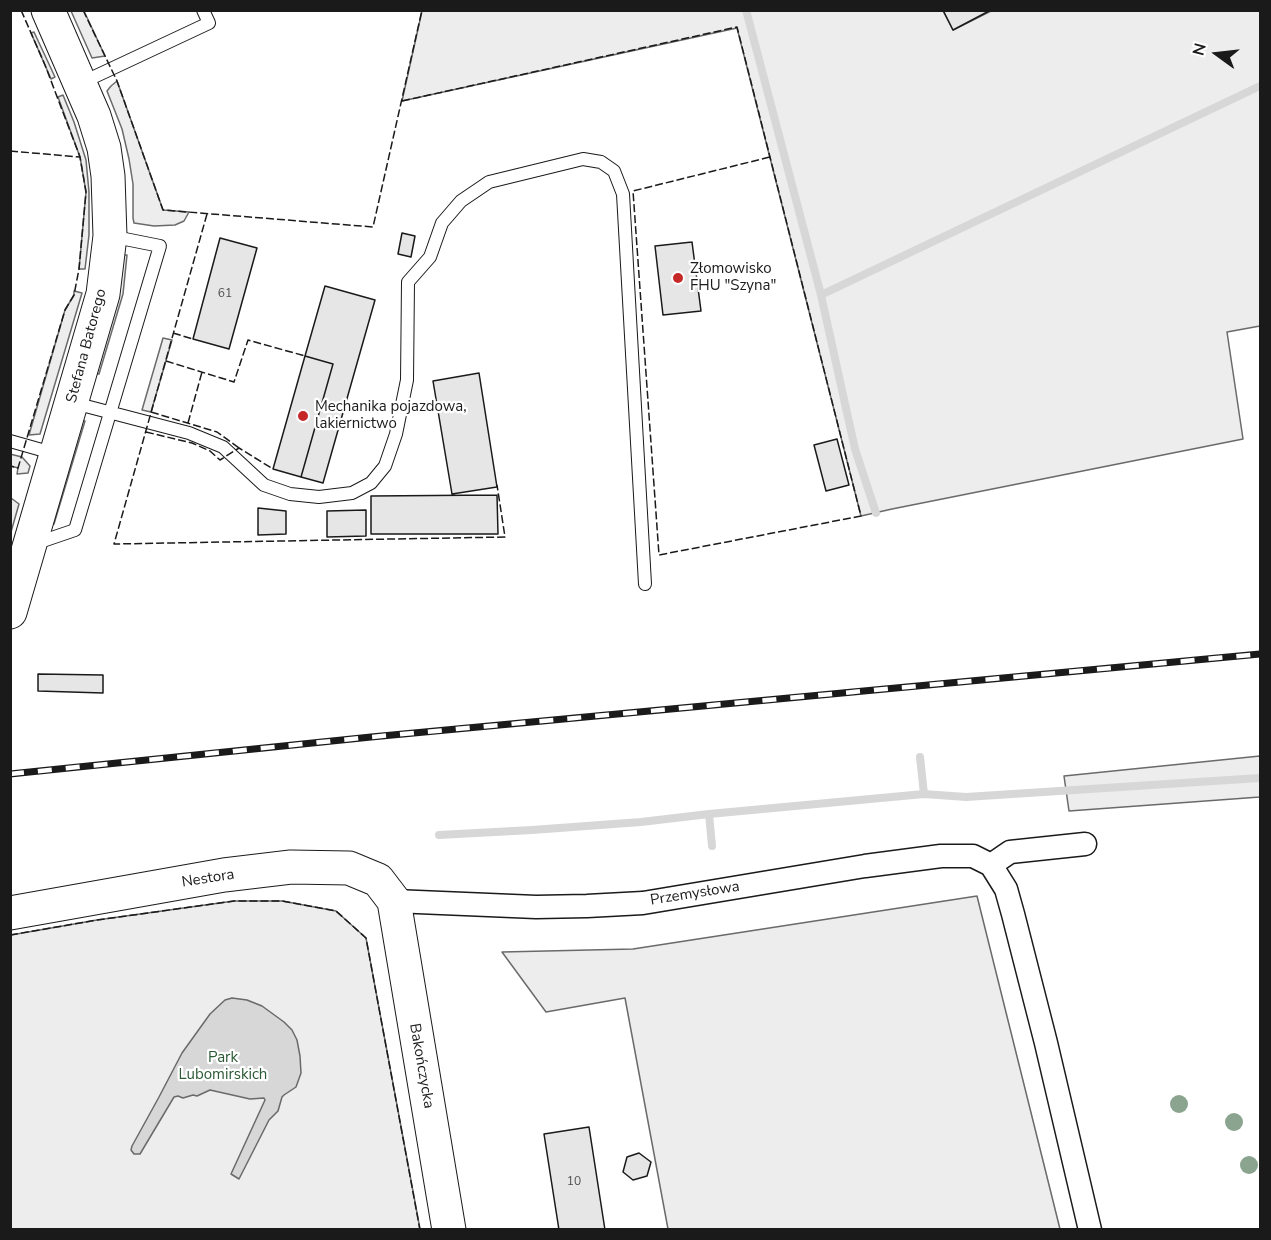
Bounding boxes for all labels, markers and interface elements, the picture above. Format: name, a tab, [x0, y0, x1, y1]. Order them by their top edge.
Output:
north arrow	[1187, 24, 1247, 84]
text: N	[1187, 41, 1212, 58]
place label: Złomowisko FHU "Szyna"	[690, 260, 776, 295]
marker: Złomowisko FHU "Szyna"	[671, 271, 685, 285]
street label: Stefana Batorego	[63, 287, 111, 405]
house number: 61	[218, 287, 232, 301]
place label: Mechanika pojazdowa, lakiernictwo	[315, 398, 467, 433]
marker: Mechanika pojazdowa, lakiernictwo	[296, 409, 310, 423]
street label: Nestora	[180, 866, 236, 892]
street label: Przemysłowa	[649, 878, 741, 910]
street label: Bakończycka	[405, 1022, 437, 1110]
park label: Park Lubomirskich	[179, 1049, 267, 1084]
house number: 10	[567, 1175, 581, 1189]

